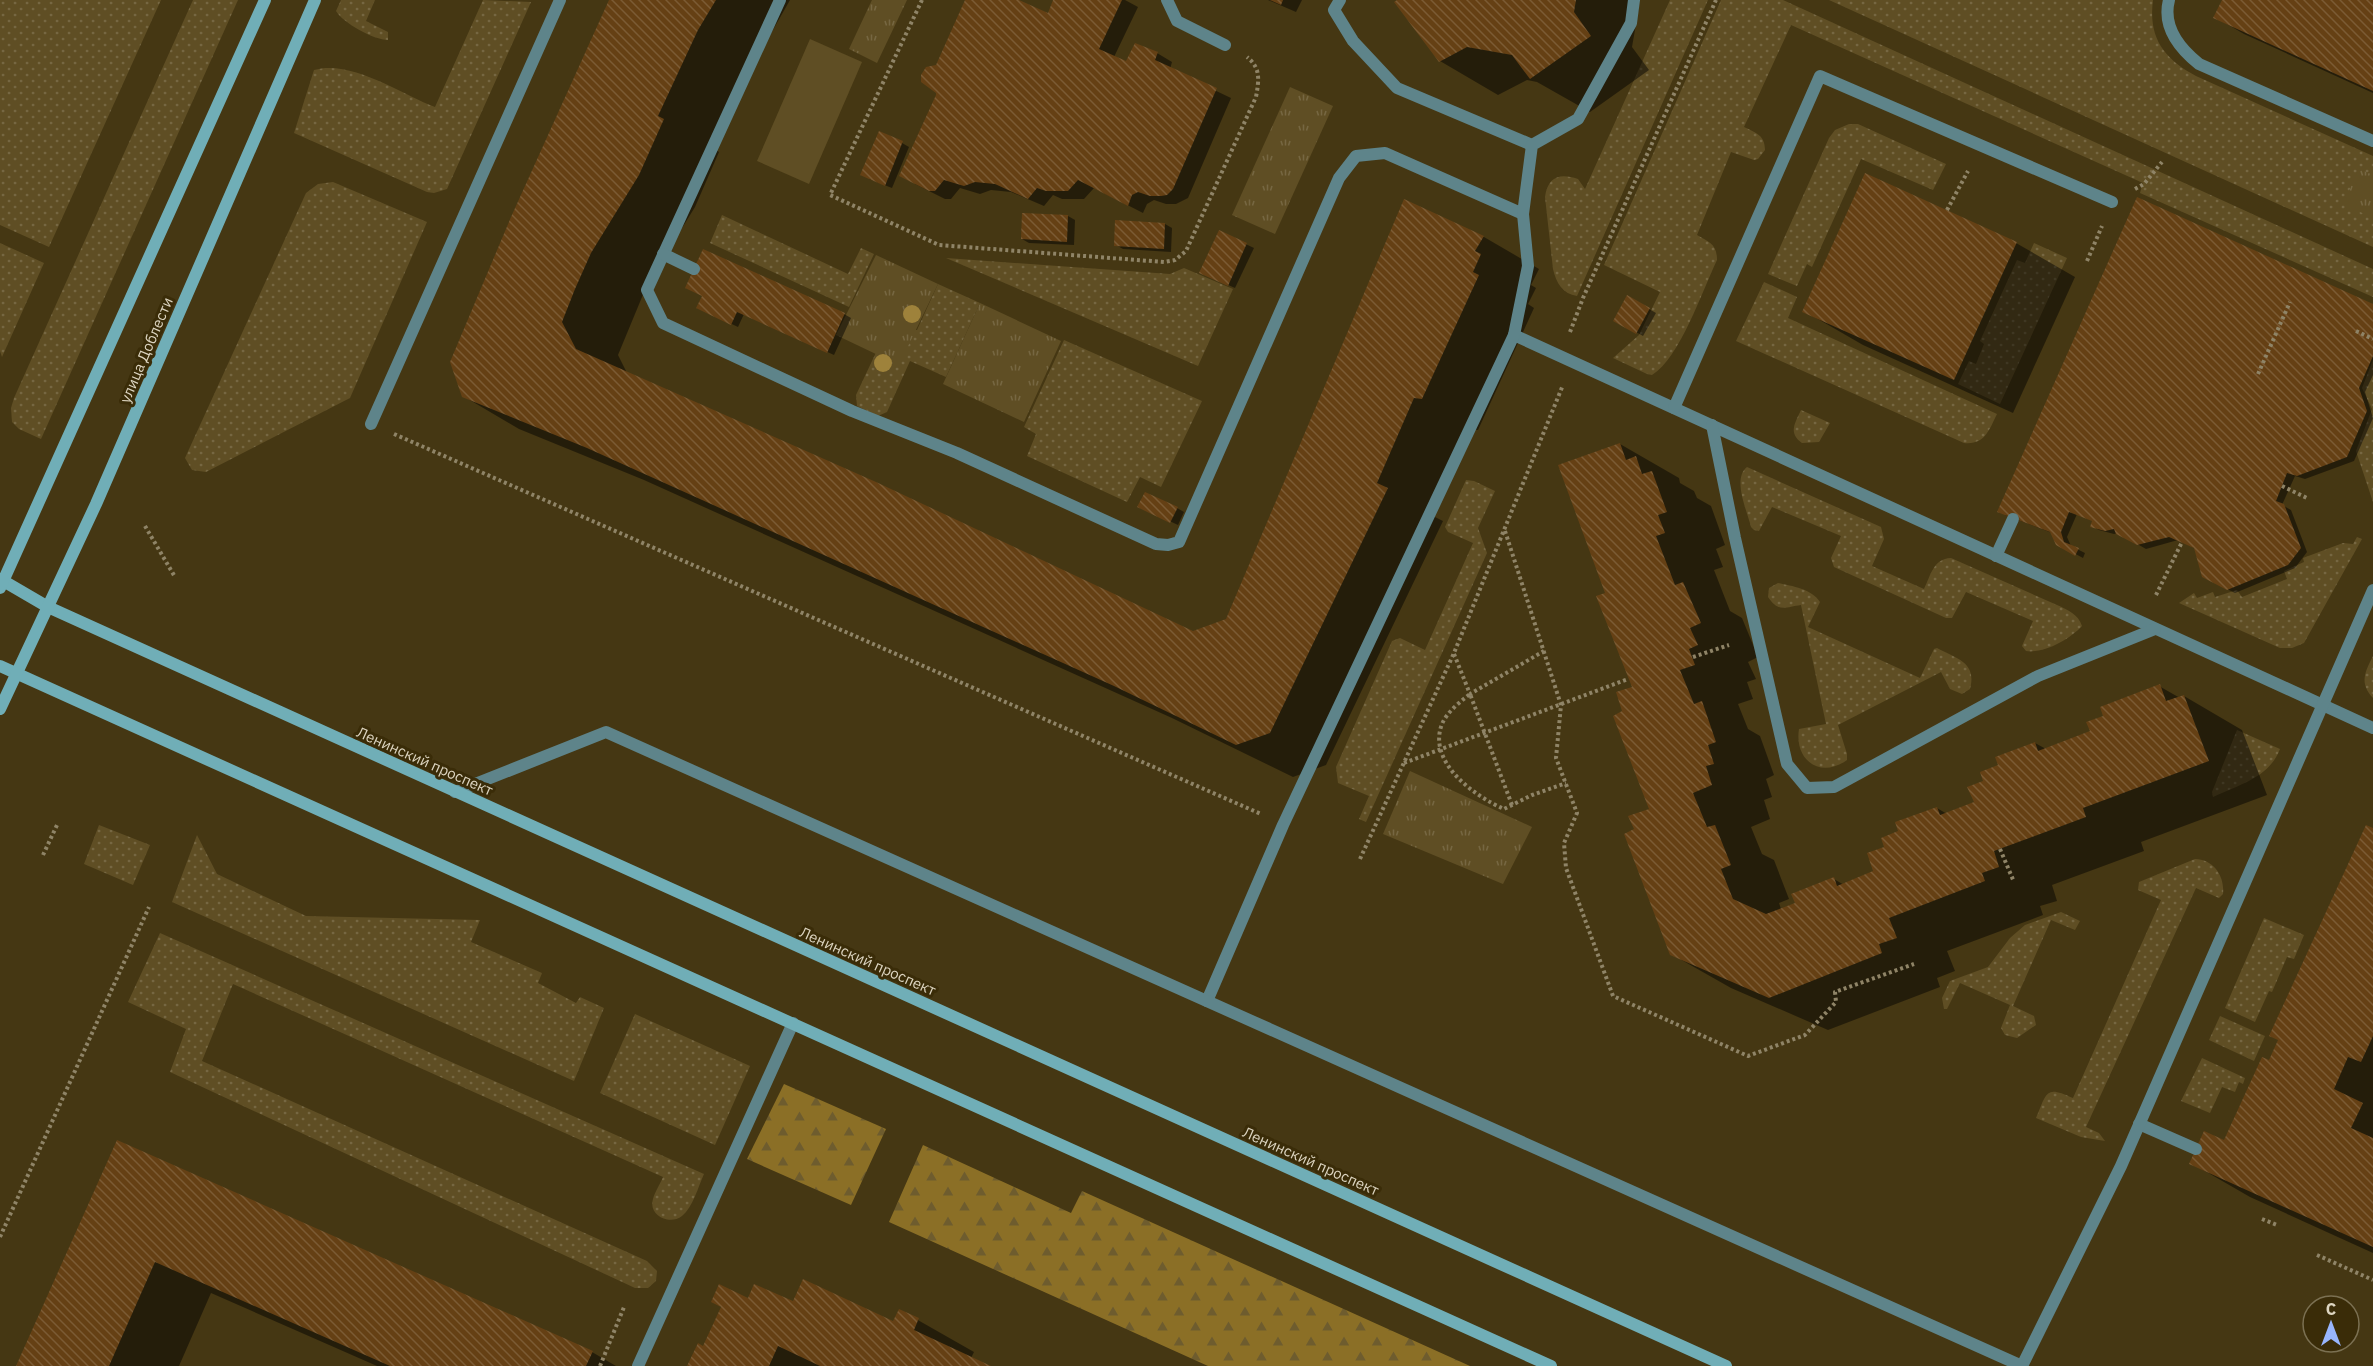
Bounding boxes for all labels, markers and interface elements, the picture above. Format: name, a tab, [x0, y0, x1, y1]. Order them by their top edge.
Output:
street label: улица Доблести	[115, 294, 177, 406]
street label: Ленинский проспект	[354, 722, 496, 800]
street label: Ленинский проспект	[797, 922, 939, 1000]
street label: Ленинский проспект	[1240, 1122, 1382, 1200]
north arrow	[2301, 1294, 2361, 1354]
text: С	[2326, 1299, 2336, 1319]

